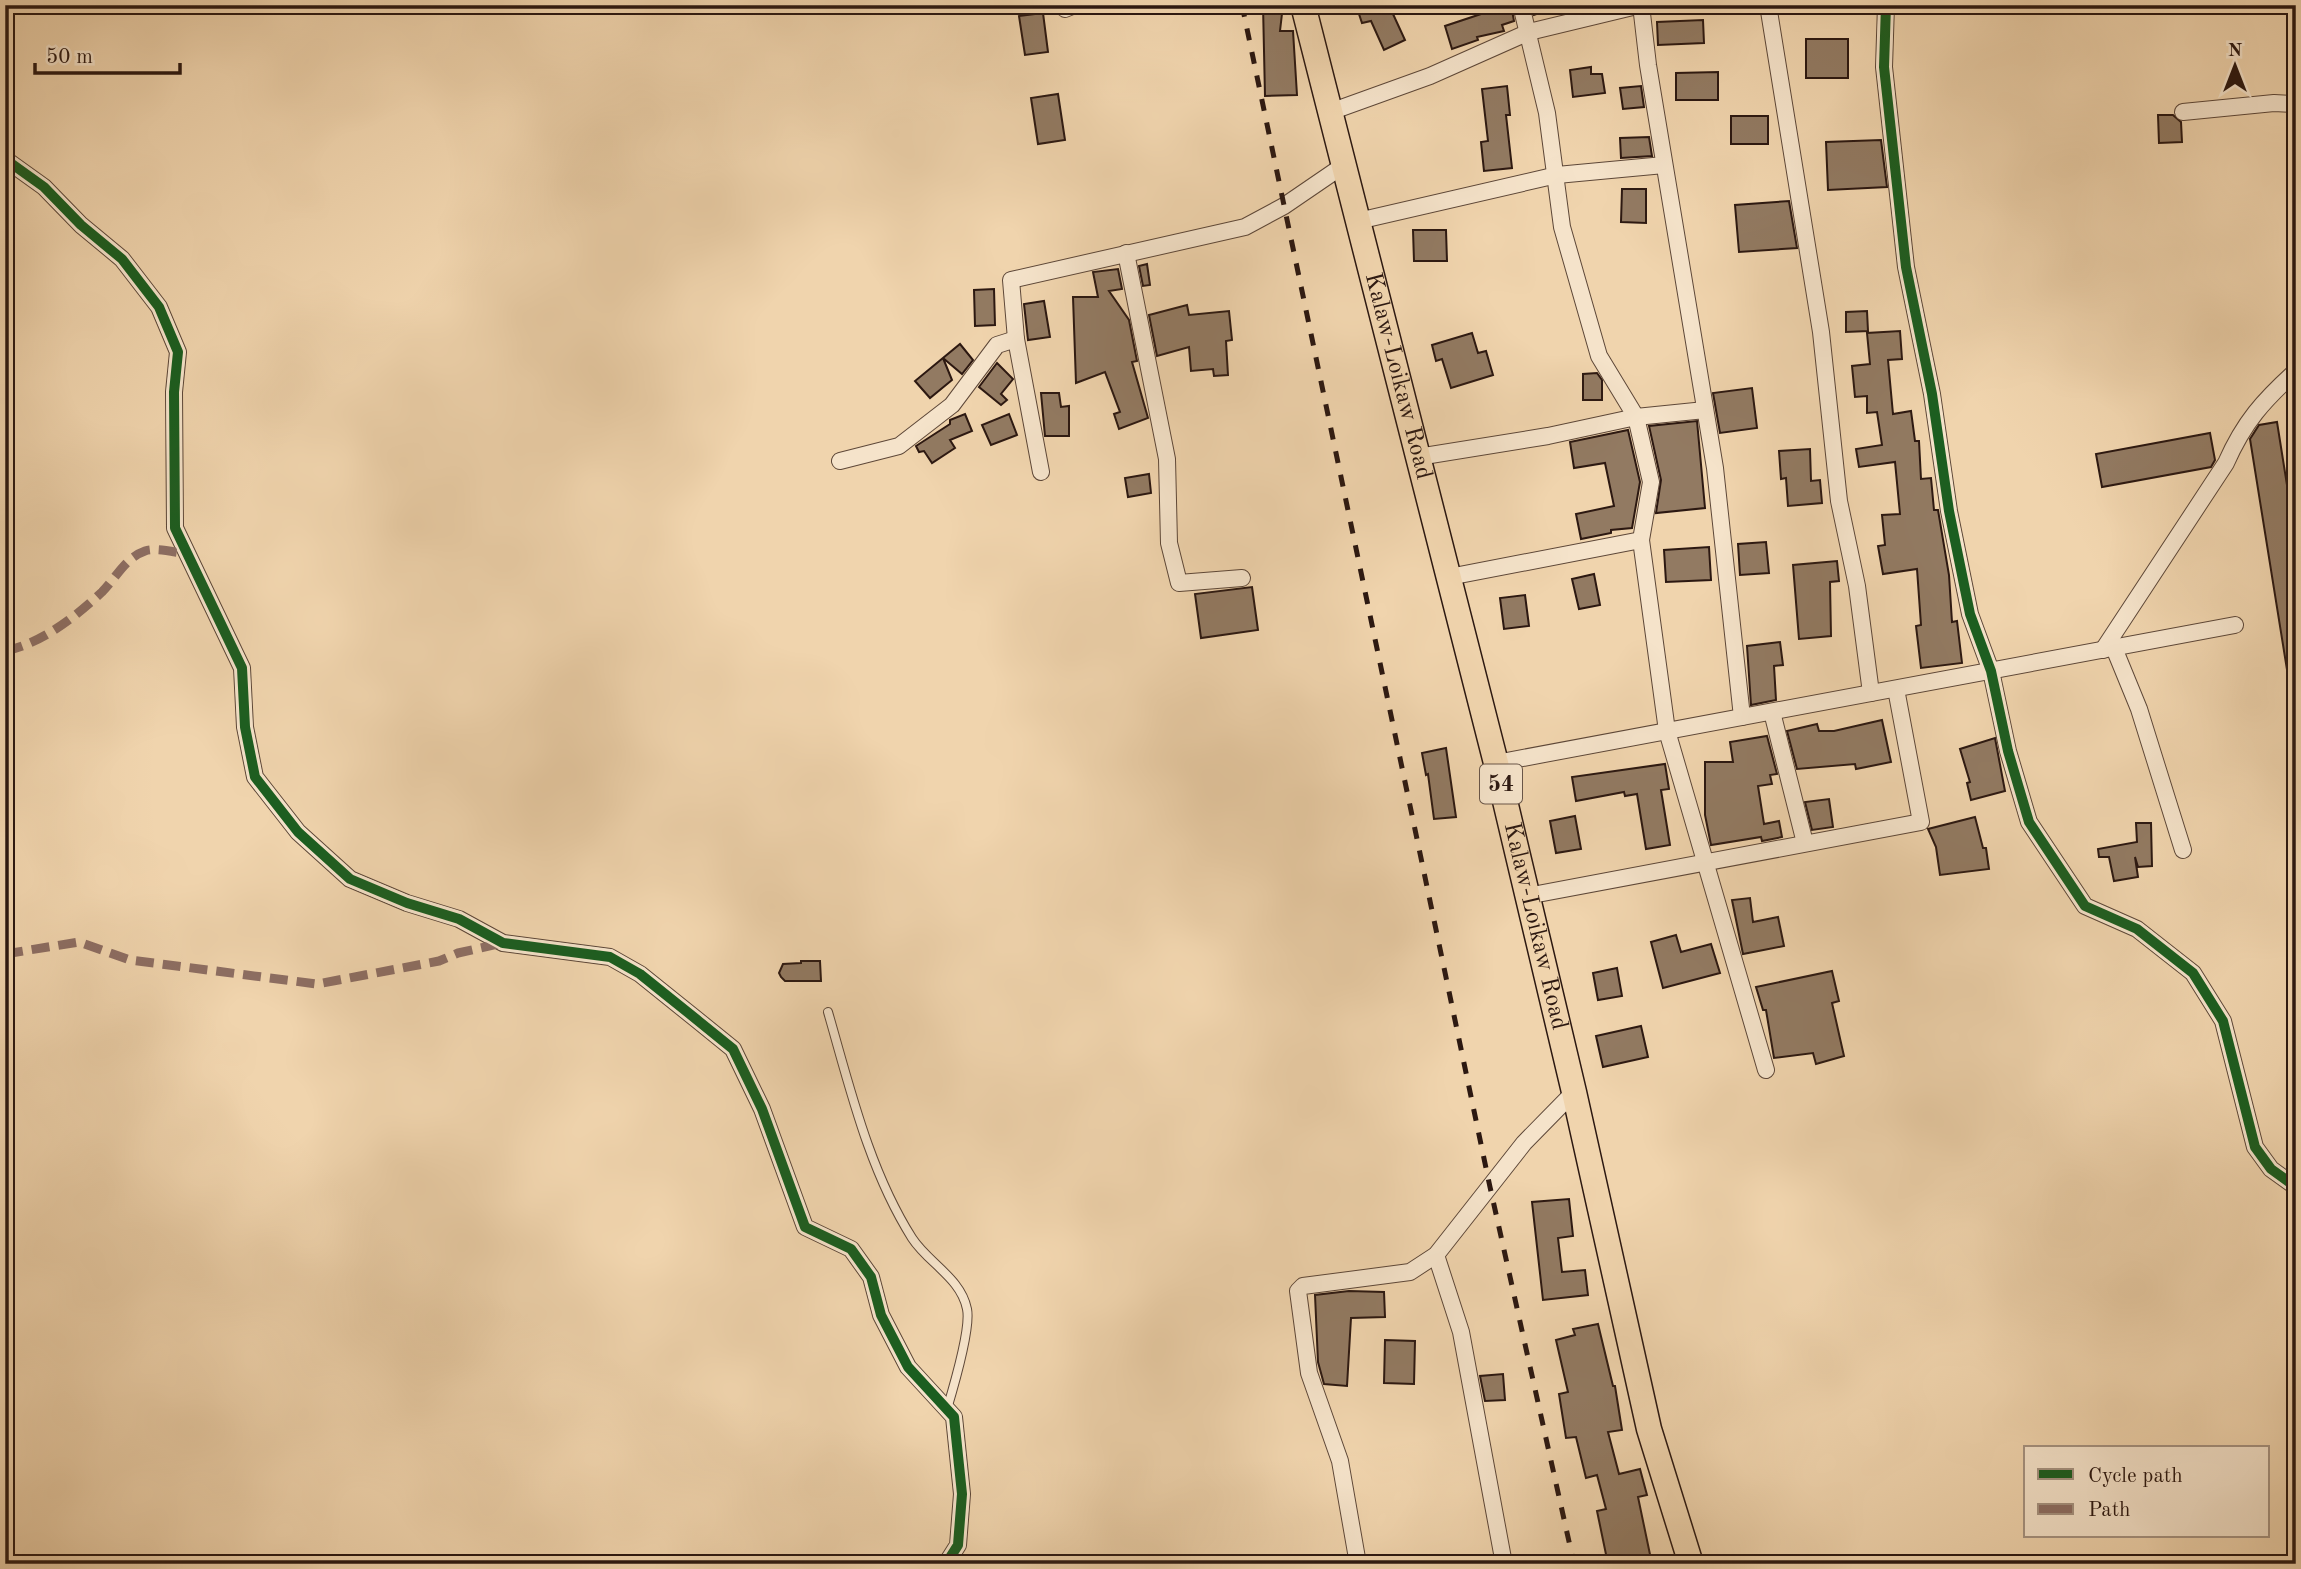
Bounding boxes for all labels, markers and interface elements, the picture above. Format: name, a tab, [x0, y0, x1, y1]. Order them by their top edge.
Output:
scale bar	[35, 32, 180, 76]
north arrow	[2200, 32, 2270, 102]
text: N	[2228, 42, 2243, 61]
text: 50 m	[46, 47, 93, 68]
street label: Kalaw-Loikaw Road	[1360, 270, 1435, 482]
road number: 54	[1480, 764, 1522, 804]
street label: Kalaw-Loikaw Road	[1499, 820, 1571, 1032]
legend	[2024, 1446, 2270, 1538]
text: Cycle path	[2088, 1466, 2183, 1487]
text: Path	[2088, 1500, 2131, 1521]

